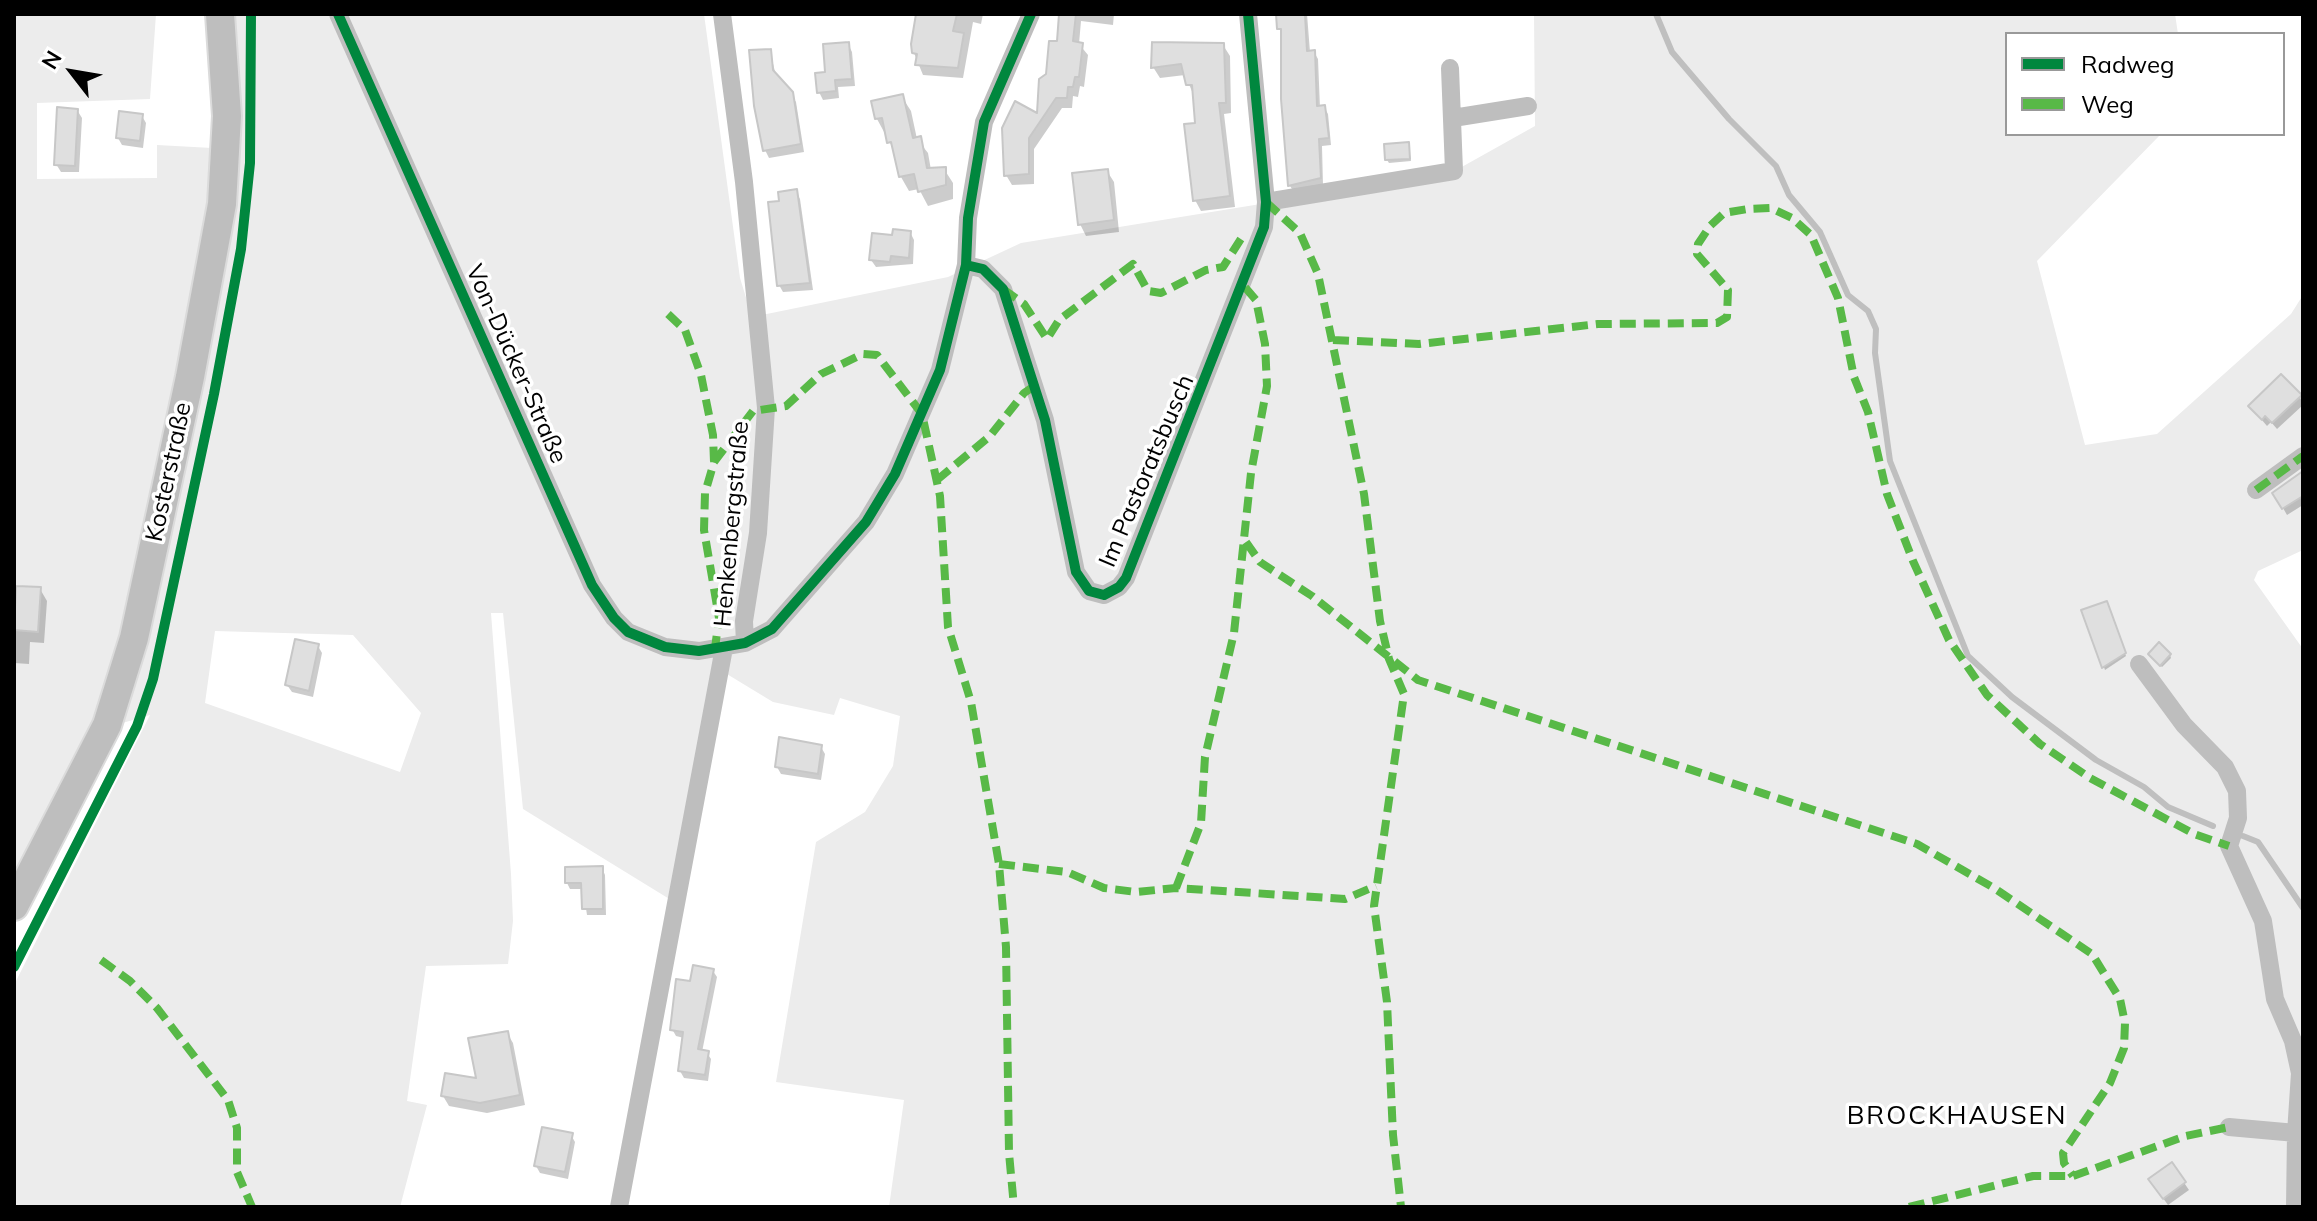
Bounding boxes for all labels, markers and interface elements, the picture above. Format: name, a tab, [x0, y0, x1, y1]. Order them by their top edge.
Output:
north arrow	[32, 32, 112, 112]
legend	[2005, 32, 2285, 136]
text: N	[35, 45, 68, 74]
text: Radweg	[2081, 49, 2175, 79]
text: Weg	[2081, 89, 2134, 119]
street label: Von-Dücker-Straße	[459, 260, 573, 468]
street label: Im Pastoratsbusch	[1093, 370, 1201, 572]
street label: Kosterstraße	[140, 400, 198, 544]
street label: Henkenbergstraße	[709, 420, 755, 628]
district label: BROCKHAUSEN	[1847, 1100, 2067, 1132]

